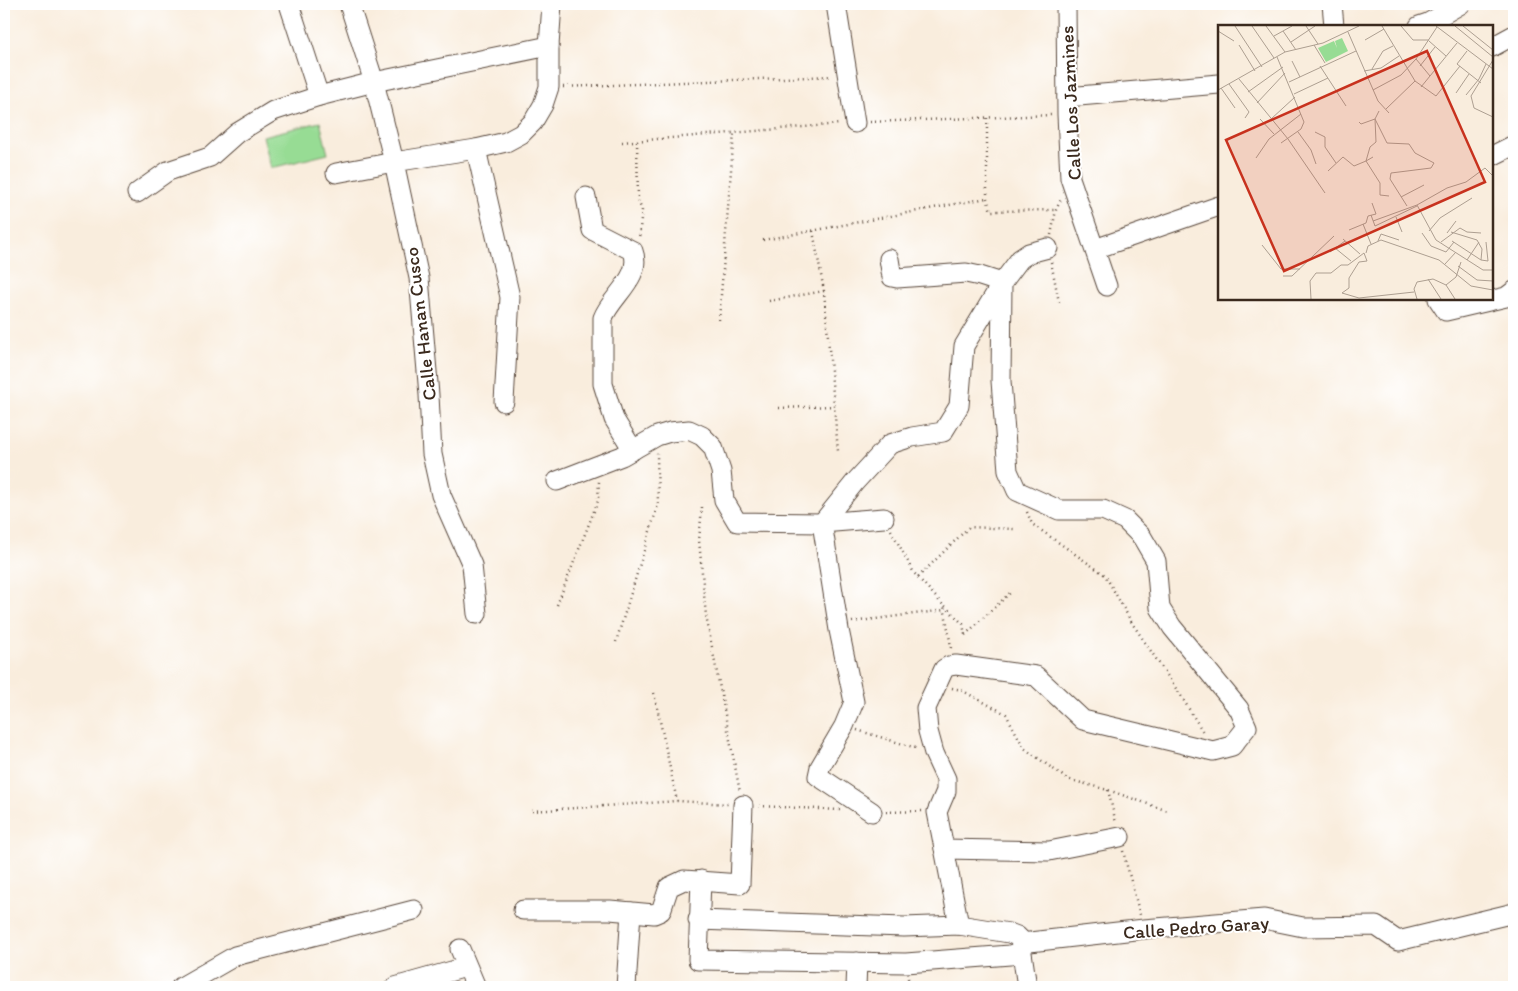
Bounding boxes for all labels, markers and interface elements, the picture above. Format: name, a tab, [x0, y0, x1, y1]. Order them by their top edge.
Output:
street label: Calle Los Jazmines	[1055, 25, 1086, 181]
inset map	[1218, 25, 1493, 300]
street label: Calle Hanan Cusco	[400, 246, 441, 402]
street label: Calle Pedro Garay	[1122, 911, 1270, 944]

